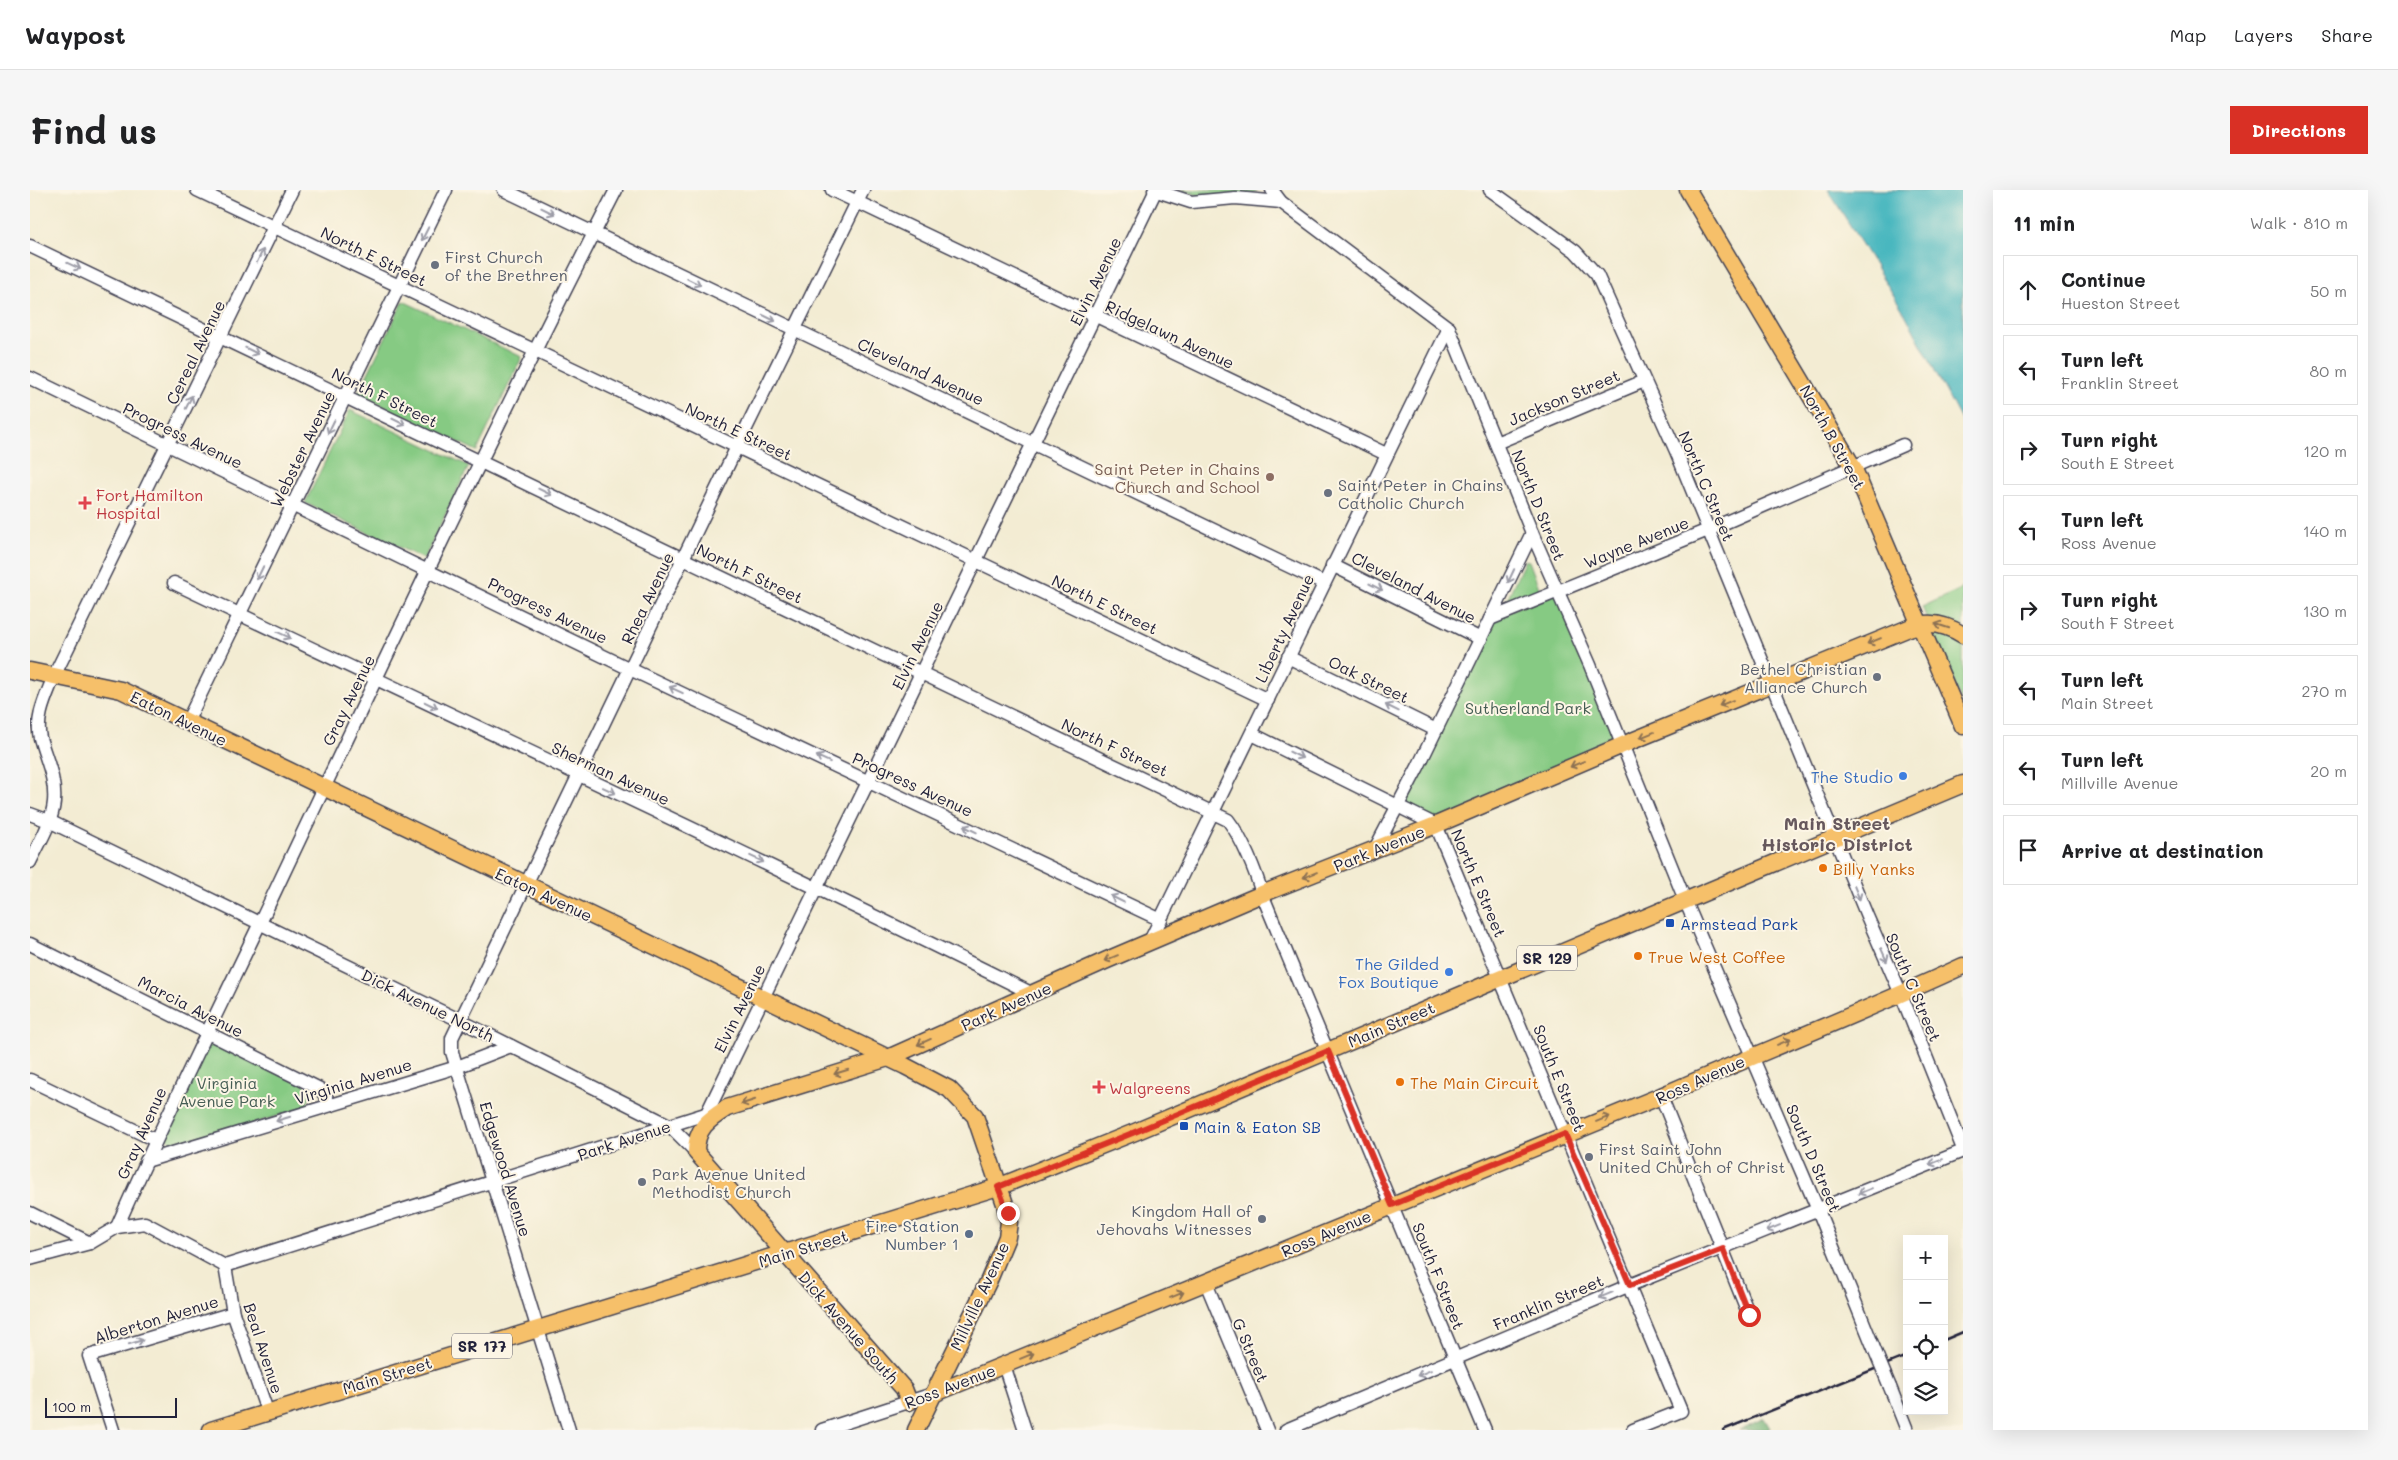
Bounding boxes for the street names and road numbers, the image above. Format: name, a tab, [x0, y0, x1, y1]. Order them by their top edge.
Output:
street label: North E Street	[317, 221, 431, 291]
street label: Elvin Avenue	[1065, 233, 1125, 329]
street label: Ridgelawn Avenue	[1102, 295, 1238, 373]
street label: Cereal Avenue	[161, 296, 229, 408]
street label: Cleveland Avenue	[854, 332, 988, 410]
street label: North F Street	[328, 362, 442, 432]
street label: Jackson Street	[1505, 364, 1623, 430]
street label: North B Street	[1796, 381, 1870, 493]
street label: Webster Avenue	[265, 387, 339, 511]
street label: Progress Avenue	[120, 397, 246, 473]
street label: North E Street	[682, 397, 796, 465]
street label: North C Street	[1674, 428, 1740, 544]
street label: North D Street	[1507, 447, 1571, 563]
street label: Wayne Avenue	[1580, 511, 1692, 573]
street label: North F Street	[693, 538, 807, 608]
street label: Cleveland Avenue	[1348, 547, 1480, 627]
street label: Rhea Avenue	[616, 549, 678, 647]
street label: North E Street	[1048, 569, 1162, 639]
street label: Liberty Avenue	[1250, 570, 1318, 686]
street label: Progress Avenue	[485, 572, 611, 648]
street label: Elvin Avenue	[887, 597, 947, 693]
street label: Oak Street	[1325, 650, 1413, 708]
street label: Gray Avenue	[317, 651, 379, 749]
street label: Eaton Avenue	[127, 686, 231, 750]
street label: North F Street	[1058, 713, 1172, 781]
street label: Sherman Avenue	[549, 736, 673, 810]
street label: Progress Avenue	[849, 747, 977, 821]
street label: Park Avenue	[1330, 820, 1428, 876]
street label: North E Street	[1447, 826, 1511, 940]
street label: Eaton Avenue	[492, 862, 596, 926]
street label: South C Street	[1882, 930, 1946, 1044]
road number: SR 129	[1517, 946, 1577, 970]
street label: Elvin Avenue	[709, 960, 769, 1056]
street label: Dick Avenue North	[358, 964, 498, 1046]
street label: Marcia Avenue	[135, 970, 247, 1042]
street label: Park Avenue	[958, 977, 1054, 1035]
street label: Main Street	[1344, 996, 1438, 1052]
street label: South E Street	[1529, 1021, 1591, 1135]
street label: Ross Avenue	[1652, 1050, 1748, 1108]
street label: Virginia Avenue	[292, 1053, 414, 1109]
street label: Gray Avenue	[111, 1084, 171, 1182]
street label: Edgewood Avenue	[475, 1099, 537, 1239]
street label: South D Street	[1782, 1101, 1846, 1215]
street label: Park Avenue	[575, 1115, 673, 1165]
street label: Ross Avenue	[1278, 1205, 1374, 1261]
street label: South F Street	[1408, 1219, 1470, 1333]
street label: Main Street	[756, 1224, 850, 1272]
street label: Millville Avenue	[945, 1238, 1013, 1354]
street label: Dick Avenue South	[794, 1266, 904, 1388]
street label: Franklin Street	[1490, 1269, 1606, 1335]
street label: Alberton Avenue	[91, 1290, 221, 1348]
street label: Beal Avenue	[239, 1300, 289, 1396]
street label: G Street	[1228, 1315, 1274, 1385]
road number: SR 177	[452, 1334, 512, 1358]
street label: Main Street	[340, 1351, 434, 1399]
street label: Ross Avenue	[902, 1359, 998, 1413]

